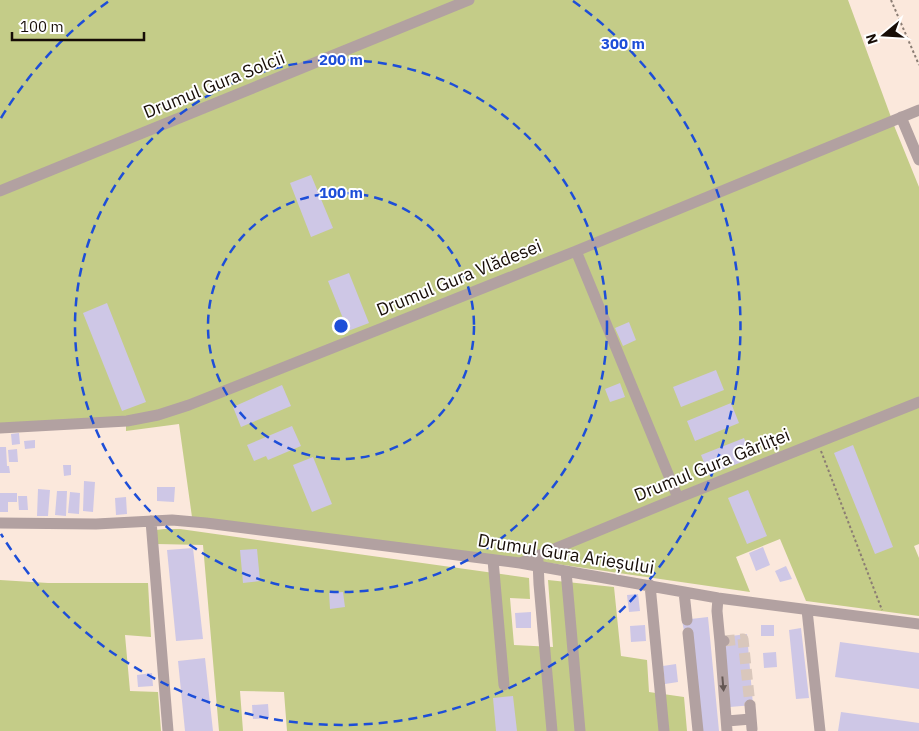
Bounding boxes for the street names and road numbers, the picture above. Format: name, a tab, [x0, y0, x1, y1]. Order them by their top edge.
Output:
street label: Drumul Gura Solcii	[140, 46, 288, 123]
street label: Drumul Gura Vlădesei	[373, 234, 545, 321]
street label: Drumul Gura Gârliței	[631, 423, 793, 506]
street label: Drumul Gura Arieșului	[476, 528, 656, 579]

